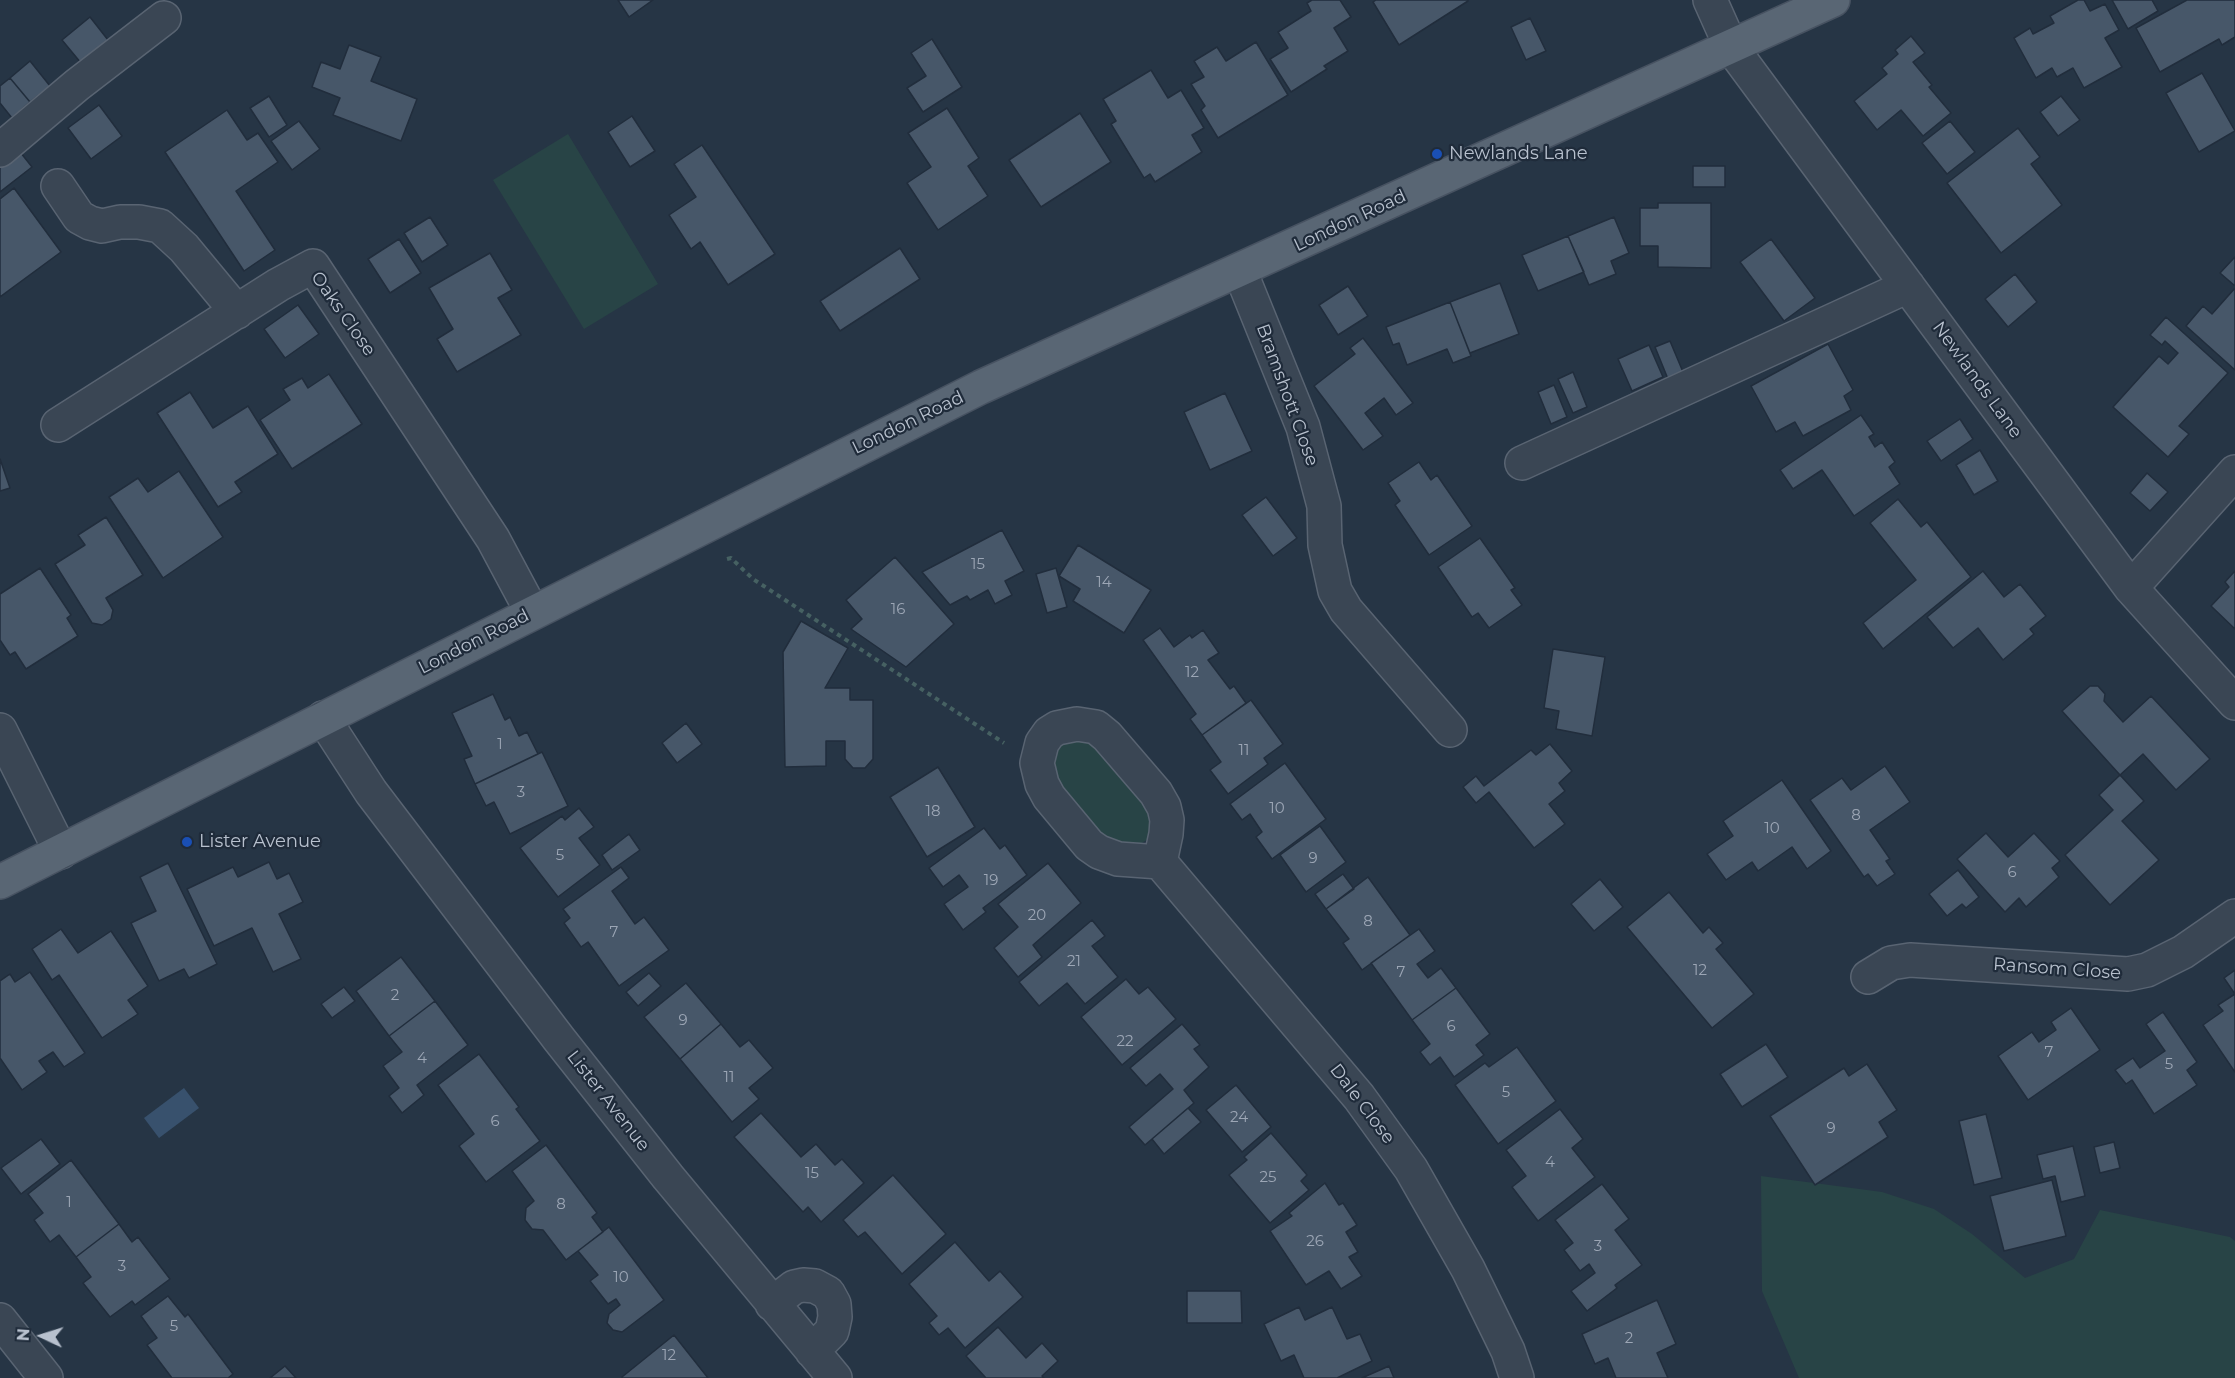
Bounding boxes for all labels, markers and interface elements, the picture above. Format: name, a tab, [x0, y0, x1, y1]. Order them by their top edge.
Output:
place label: Newlands Lane	[1449, 143, 1588, 165]
marker: Newlands Lane	[1430, 147, 1444, 161]
street label: London Road	[1290, 186, 1410, 256]
street label: Oaks Close	[306, 268, 380, 360]
street label: Newlands Lane	[1927, 318, 2027, 442]
street label: Bramshott Close	[1251, 321, 1323, 469]
street label: London Road	[849, 387, 967, 459]
house number: 15	[971, 556, 985, 574]
house number: 14	[1096, 574, 1112, 592]
house number: 16	[891, 601, 905, 619]
street label: London Road	[415, 605, 533, 679]
house number: 12	[1185, 664, 1199, 682]
house number: 1	[497, 736, 503, 754]
house number: 11	[1239, 742, 1249, 760]
house number: 3	[517, 784, 525, 802]
house number: 10	[1269, 800, 1285, 818]
house number: 18	[926, 803, 940, 821]
house number: 8	[1851, 807, 1861, 825]
house number: 10	[1764, 820, 1780, 838]
place label: Lister Avenue	[199, 831, 321, 853]
marker: Lister Avenue	[180, 835, 194, 849]
house number: 5	[556, 847, 564, 865]
house number: 9	[1308, 850, 1318, 868]
house number: 6	[2007, 864, 2017, 882]
house number: 19	[984, 872, 998, 890]
house number: 20	[1028, 907, 1046, 925]
house number: 8	[1363, 913, 1373, 931]
house number: 7	[610, 924, 618, 942]
house number: 21	[1067, 953, 1081, 971]
street label: Ransom Close	[1992, 954, 2122, 984]
house number: 12	[1693, 962, 1707, 980]
house number: 7	[1397, 964, 1405, 982]
house number: 2	[391, 987, 399, 1005]
house number: 9	[678, 1012, 688, 1030]
house number: 6	[1446, 1018, 1456, 1036]
house number: 22	[1116, 1033, 1134, 1051]
house number: 7	[2045, 1044, 2053, 1062]
street label: Lister Avenue	[562, 1046, 654, 1156]
house number: 4	[417, 1050, 427, 1068]
house number: 5	[2165, 1056, 2173, 1074]
street label: Dale Close	[1325, 1060, 1399, 1148]
house number: 11	[724, 1069, 734, 1087]
house number: 5	[1502, 1084, 1510, 1102]
house number: 24	[1230, 1109, 1248, 1127]
house number: 6	[490, 1113, 500, 1131]
house number: 9	[1826, 1120, 1836, 1138]
house number: 4	[1545, 1154, 1555, 1172]
house number: 15	[805, 1165, 819, 1183]
house number: 25	[1259, 1169, 1277, 1187]
house number: 1	[66, 1194, 72, 1212]
house number: 8	[556, 1196, 566, 1214]
house number: 26	[1306, 1233, 1324, 1251]
house number: 3	[1594, 1238, 1602, 1256]
house number: 3	[118, 1258, 126, 1276]
house number: 10	[613, 1269, 629, 1287]
north arrow	[12, 1306, 72, 1366]
house number: 5	[170, 1318, 178, 1336]
text: N	[14, 1328, 33, 1342]
house number: 2	[1625, 1330, 1633, 1348]
house number: 12	[662, 1347, 676, 1365]

